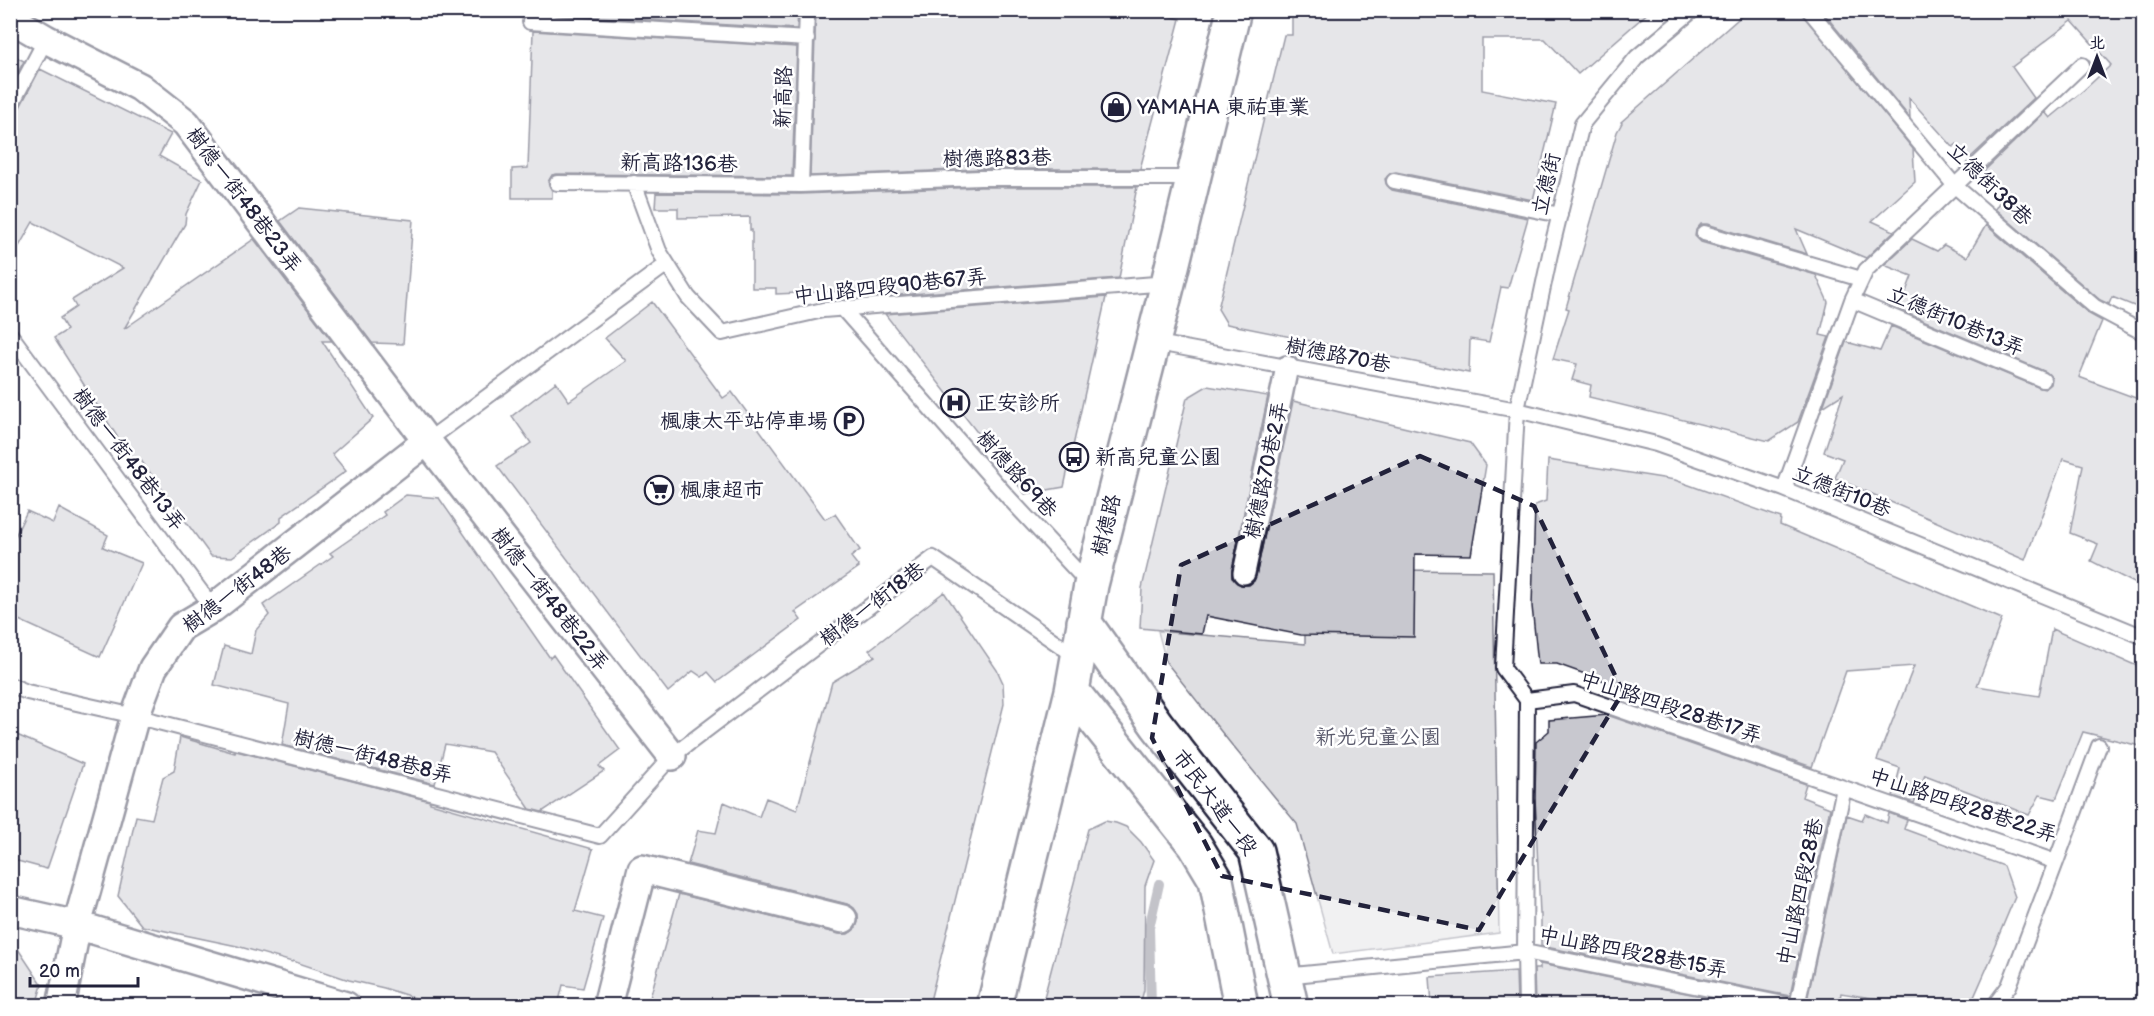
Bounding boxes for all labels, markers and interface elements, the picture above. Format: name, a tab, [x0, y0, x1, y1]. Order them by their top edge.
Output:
north arrow	[2067, 27, 2127, 87]
text: 北	[2089, 34, 2105, 53]
street label: 新高路	[770, 65, 797, 129]
shop icon: YAMAHA 東祐車業	[1100, 91, 1132, 123]
place label: YAMAHA 東祐車業	[1136, 95, 1309, 120]
street label: 樹德一街48巷23弄	[181, 123, 307, 278]
street label: 立德街38巷	[1942, 137, 2038, 231]
street label: 樹德路83巷	[942, 145, 1052, 172]
street label: 新高路136巷	[620, 150, 738, 177]
street label: 立德街	[1527, 151, 1566, 218]
street label: 中山路四段90巷67弄	[792, 264, 988, 309]
street label: 立德街10巷13弄	[1883, 281, 2028, 362]
street label: 樹德路70巷	[1283, 333, 1393, 378]
street label: 樹德一街48巷13弄	[67, 383, 190, 536]
hospital icon: 正安診所	[939, 387, 971, 419]
place label: 正安診所	[976, 391, 1060, 416]
street label: 樹德路70巷2弄	[1240, 399, 1293, 541]
parking icon: 楓康太平站停車場	[833, 405, 865, 437]
place label: 楓康太平站停車場	[660, 409, 828, 434]
street label: 樹德路69巷	[971, 425, 1062, 523]
bus stop icon: 新高兒童公園	[1058, 441, 1090, 473]
place label: 新高兒童公園	[1095, 445, 1221, 470]
street label: 立德街10巷	[1789, 460, 1895, 523]
supermarket icon: 楓康超市	[643, 474, 675, 506]
place label: 楓康超市	[680, 478, 764, 503]
street label: 樹德路	[1087, 492, 1126, 559]
street label: 樹德一街48巷22弄	[486, 522, 614, 676]
street label: 樹德一街48巷	[178, 540, 297, 639]
street label: 樹德一街18巷	[815, 557, 930, 652]
street label: 中山路四段28巷17弄	[1577, 666, 1765, 749]
street label: 樹德一街48巷8弄	[291, 725, 455, 788]
park label: 新光兒童公園	[1315, 725, 1441, 750]
street label: 市民大道一段	[1167, 744, 1262, 860]
street label: 中山路四段28巷22弄	[1866, 763, 2060, 848]
street label: 中山路四段28巷	[1773, 816, 1828, 968]
street label: 中山路四段28巷15弄	[1536, 922, 1729, 983]
scale bar	[30, 950, 138, 988]
text: 20 m	[39, 961, 80, 982]

